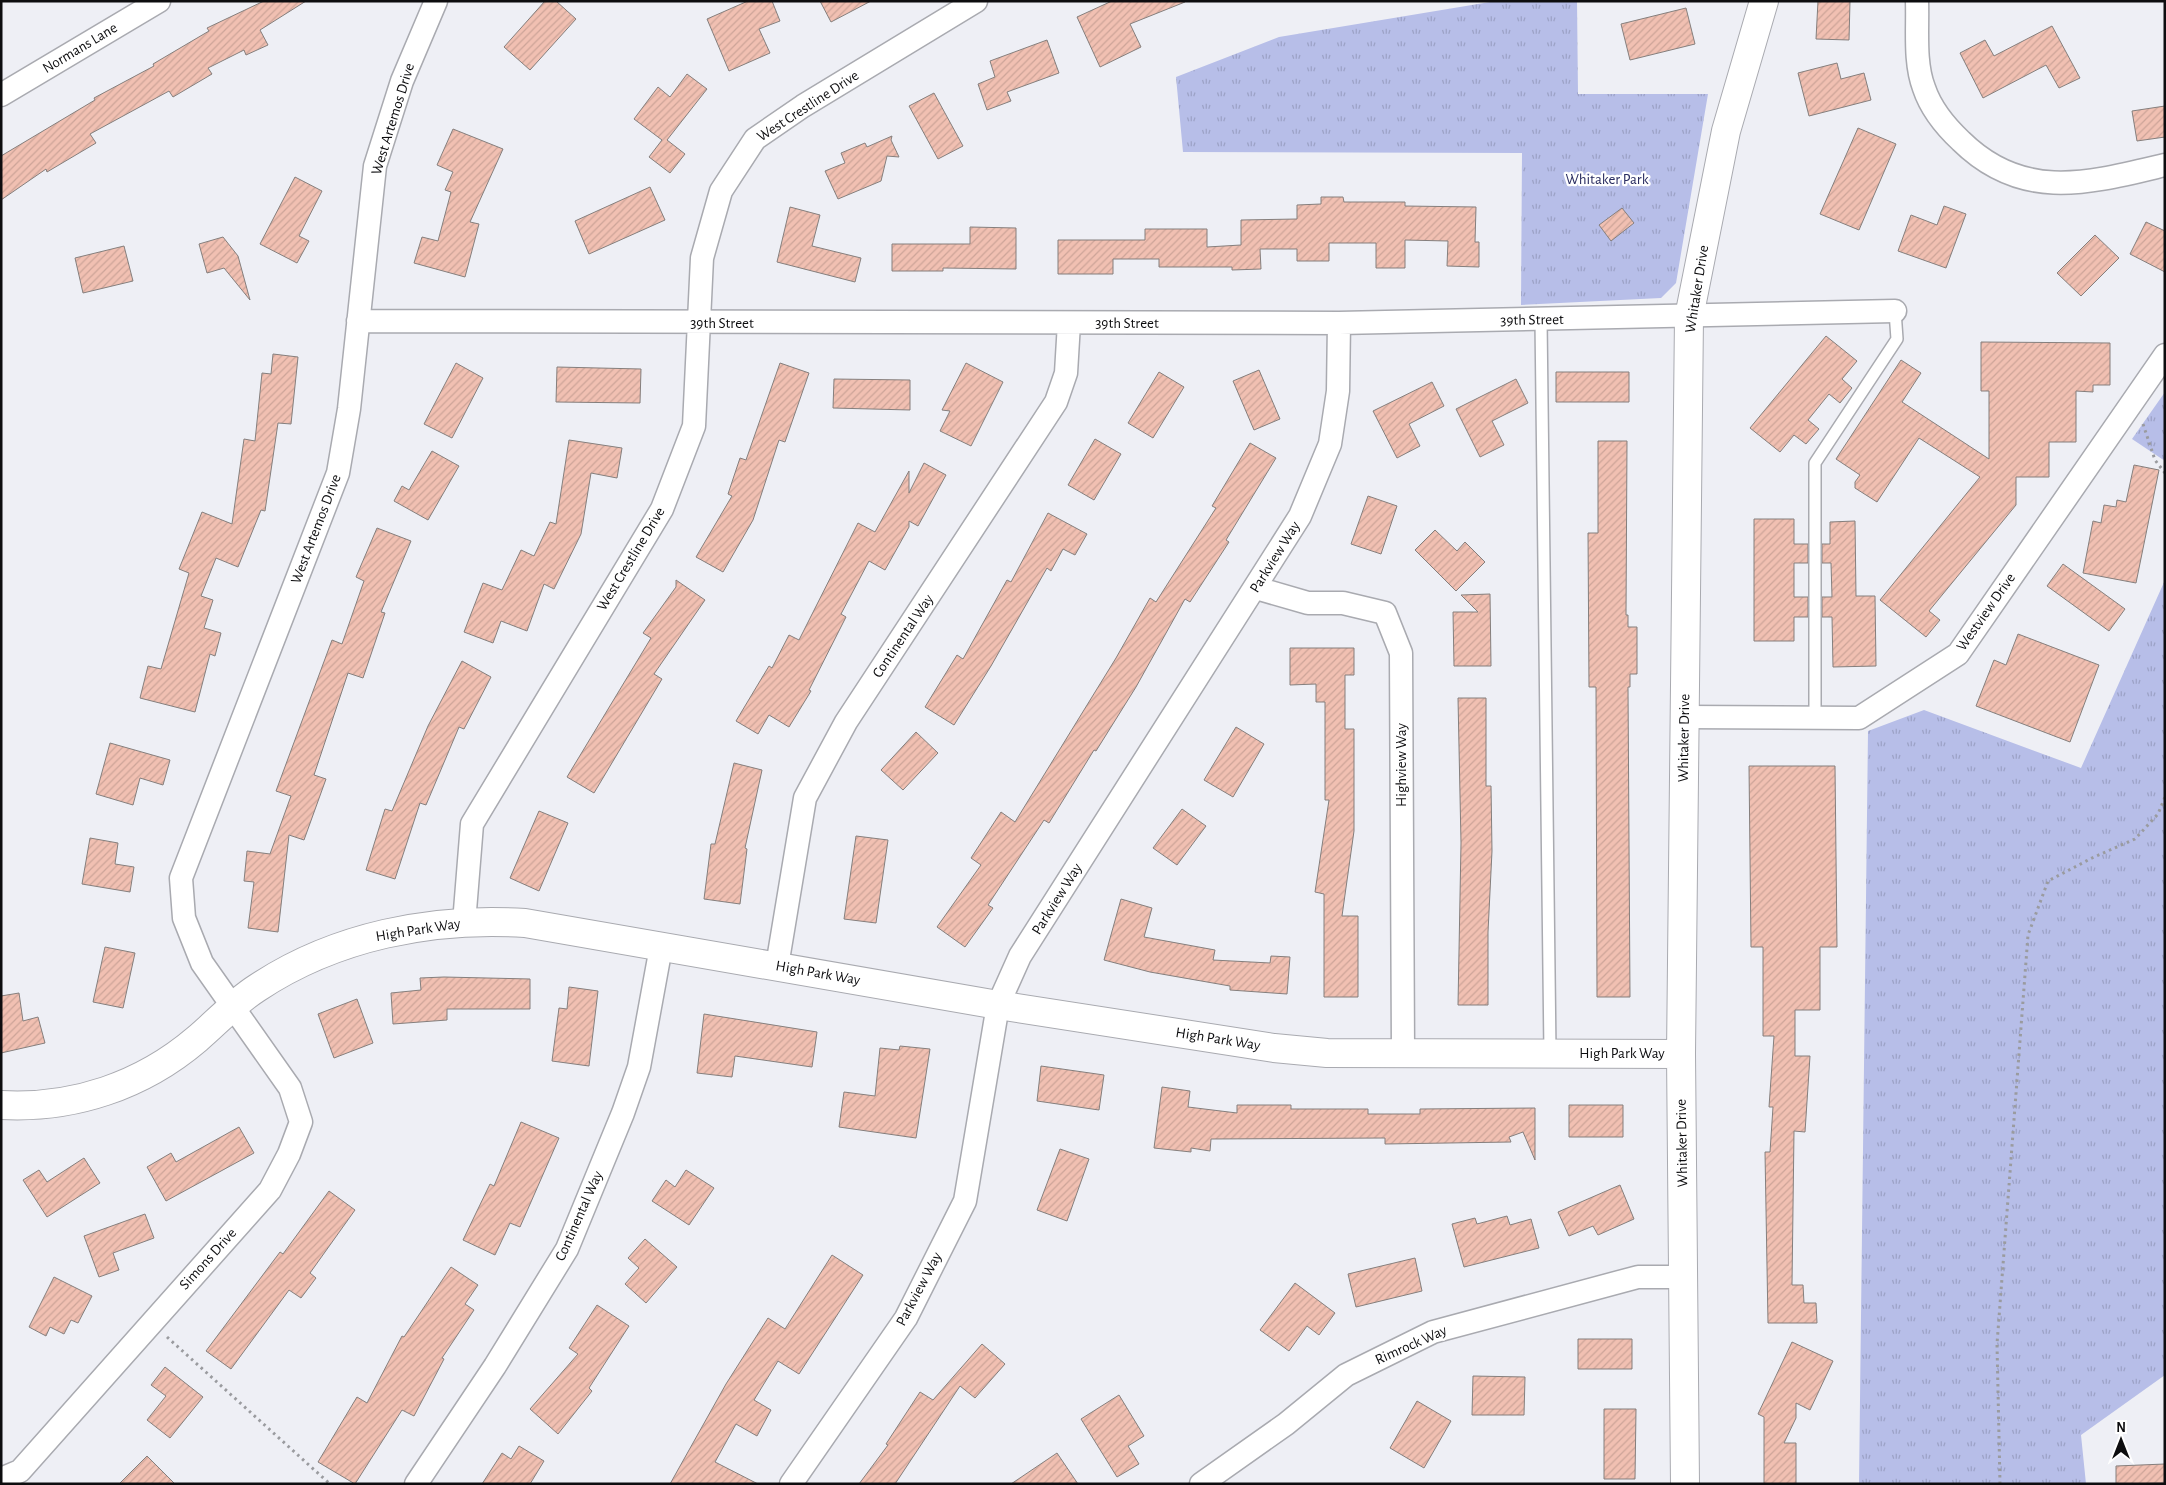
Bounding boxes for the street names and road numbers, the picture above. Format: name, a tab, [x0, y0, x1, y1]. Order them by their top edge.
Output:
street label: Normans Lane	[40, 20, 120, 76]
street label: West Artemos Drive	[369, 61, 417, 177]
street label: West Crestline Drive	[755, 68, 862, 144]
street label: Whitaker Drive	[1683, 244, 1711, 334]
street label: 39th Street	[1500, 312, 1564, 328]
street label: 39th Street	[690, 316, 754, 331]
street label: 39th Street	[1095, 316, 1159, 331]
street label: West Artemos Drive	[288, 472, 344, 586]
street label: West Crestline Drive	[594, 505, 668, 613]
street label: Parkview Way	[1247, 518, 1303, 595]
street label: Westview Drive	[1954, 571, 2018, 653]
street label: Continental Way	[870, 591, 937, 680]
street label: Whitaker Drive	[1676, 694, 1692, 782]
street label: Highview Way	[1394, 722, 1409, 807]
street label: Parkview Way	[1029, 860, 1085, 937]
street label: High Park Way	[375, 916, 462, 944]
street label: High Park Way	[775, 958, 862, 988]
street label: High Park Way	[1175, 1025, 1262, 1053]
street label: High Park Way	[1579, 1046, 1665, 1061]
street label: Whitaker Drive	[1674, 1099, 1690, 1187]
street label: Continental Way	[552, 1168, 606, 1263]
street label: Simons Drive	[177, 1225, 239, 1293]
street label: Parkview Way	[893, 1249, 945, 1328]
street label: Rimrock Way	[1373, 1322, 1450, 1367]

